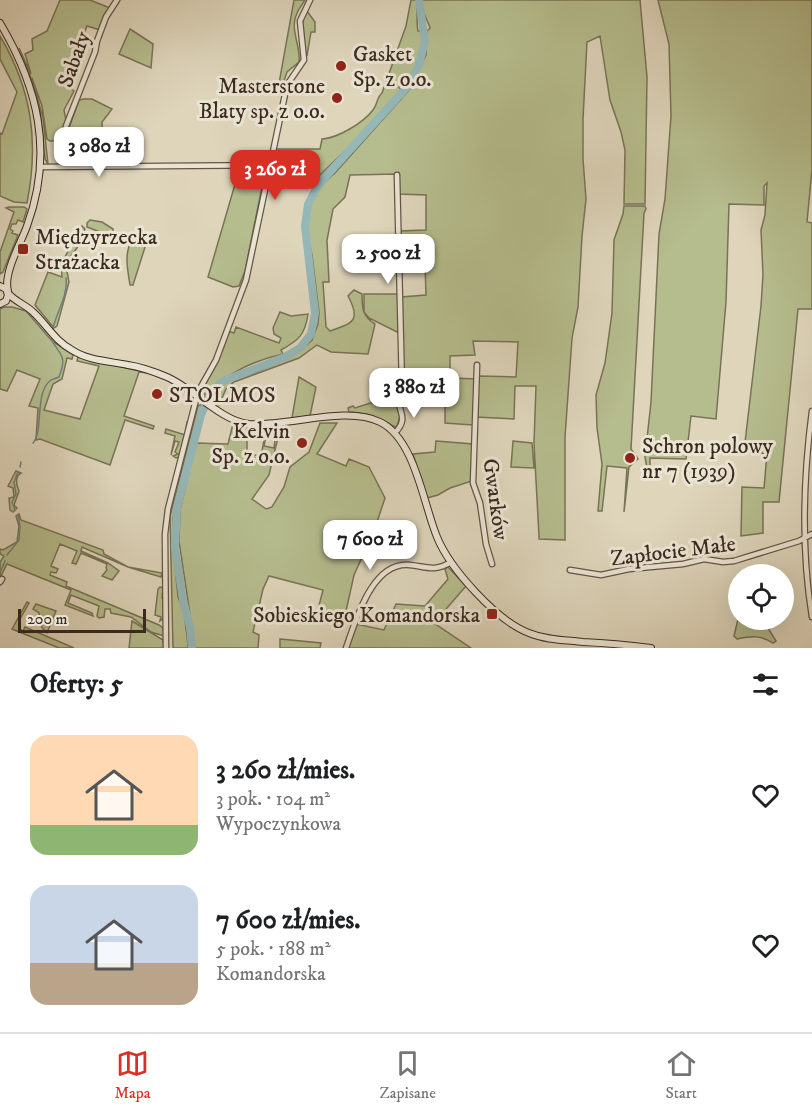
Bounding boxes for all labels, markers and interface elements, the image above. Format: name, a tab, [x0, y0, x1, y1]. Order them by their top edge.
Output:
street label: Sabały	[52, 27, 97, 91]
place label: Gasket Sp. z o.o.	[353, 41, 432, 93]
marker: Gasket Sp. z o.o.	[334, 59, 348, 73]
place label: Masterstone Blaty sp. z o.o.	[199, 73, 325, 125]
marker: Masterstone Blaty sp. z o.o.	[330, 91, 344, 105]
pin: 3 080 zł	[37, 127, 161, 178]
text: 3 080 zł	[68, 134, 130, 159]
pin: 3 260 zł	[213, 150, 337, 201]
text: 3 260 zł	[244, 157, 306, 182]
place label: Międzyrzecka Strażacka	[35, 224, 158, 276]
pin: 2 500 zł	[326, 234, 450, 285]
text: 2 500 zł	[356, 241, 420, 266]
marker: Międzyrzecka Strażacka	[16, 242, 30, 256]
pin: 3 880 zł	[352, 368, 476, 419]
text: 3 880 zł	[383, 375, 445, 400]
place label: STOLMOS	[169, 382, 275, 409]
marker: STOLMOS	[150, 387, 164, 401]
place label: Kelvin Sp. z o.o.	[211, 418, 291, 470]
place label: Schron polowy nr 7 (1939)	[642, 433, 774, 485]
marker: Kelvin Sp. z o.o.	[295, 436, 309, 450]
marker: Schron polowy nr 7 (1939)	[623, 451, 637, 465]
street label: Gwarków	[476, 457, 515, 542]
pin: 7 600 zł	[308, 520, 432, 571]
text: 7 600 zł	[337, 527, 403, 552]
street label: Zapłocie Małe	[609, 530, 737, 573]
map controls	[728, 564, 794, 630]
button: locate	[728, 564, 794, 630]
place label: Sobieskiego Komandorska	[253, 602, 481, 629]
scale bar	[18, 606, 146, 634]
marker: Sobieskiego Komandorska	[485, 607, 499, 621]
text: 200 m	[27, 609, 68, 629]
text: Oferty: 5	[30, 668, 123, 701]
icon: filters	[749, 668, 782, 701]
text: 3 260 zł/mies.	[216, 754, 355, 787]
icon: home	[78, 759, 150, 831]
icon: heart	[749, 779, 782, 812]
text: 3 pok. · 104 m²	[216, 787, 330, 812]
text: Wypoczynkowa	[216, 812, 341, 837]
text: 7 600 zł/mies.	[216, 904, 360, 937]
icon: home	[78, 909, 150, 981]
icon: heart	[749, 929, 782, 962]
text: 5 pok. · 188 m²	[216, 937, 331, 962]
text: Komandorska	[216, 962, 326, 987]
tab: Mapa	[114, 1047, 151, 1103]
tab: Zapisane	[379, 1047, 436, 1103]
tab: Start	[665, 1047, 698, 1103]

